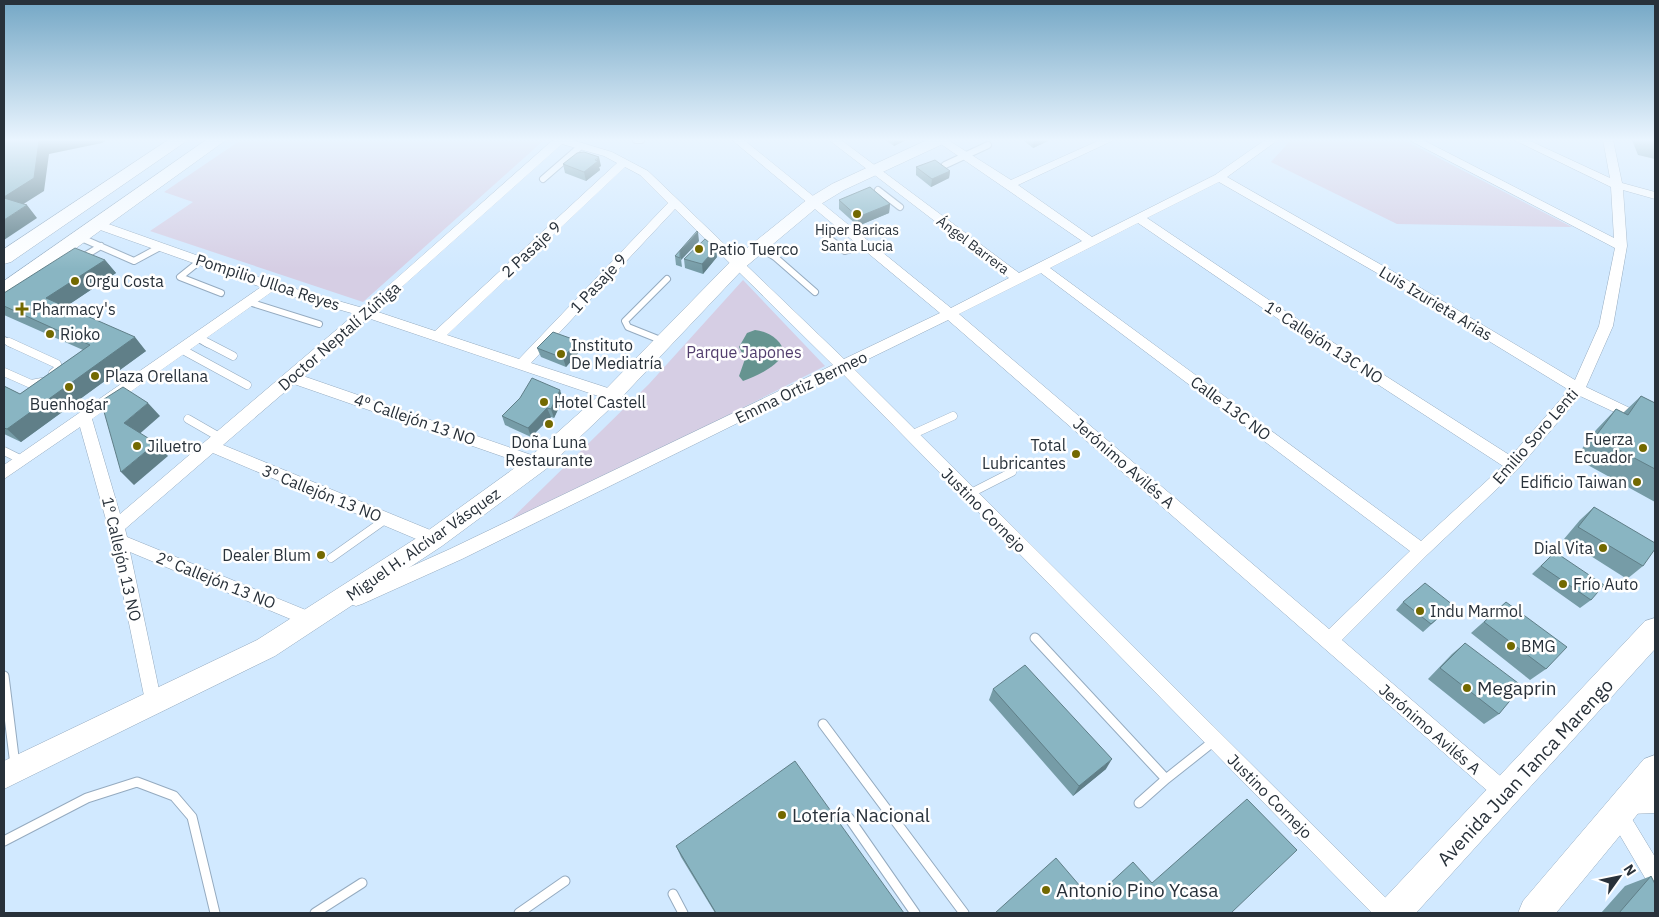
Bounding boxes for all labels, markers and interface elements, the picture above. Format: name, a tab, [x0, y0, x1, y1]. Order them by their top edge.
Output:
marker: Hiper Baricas Santa Lucia	[851, 208, 863, 220]
street label: Ángel Barrera	[933, 211, 1014, 278]
street label: 2 Pasaje 9	[497, 216, 565, 282]
place label: Hiper Baricas Santa Lucia	[815, 221, 899, 255]
place label: Patio Tuerco	[709, 239, 798, 259]
marker: Patio Tuerco	[693, 243, 705, 255]
street label: Pompilio Ulloa Reyes	[193, 249, 343, 315]
street label: 1 Pasaje 9	[565, 249, 631, 317]
street label: Luis Izurieta Arias	[1376, 261, 1496, 345]
place label: Orgu Costa	[85, 271, 164, 291]
marker: Orgu Costa	[69, 275, 81, 287]
street label: Doctor Neptalí Zúñiga	[274, 277, 405, 395]
street label: 1º Callejón 13C NO	[1261, 296, 1387, 388]
place label: Pharmacy's	[32, 299, 116, 319]
marker: Pharmacy's	[16, 303, 28, 315]
place label: Rioko	[60, 324, 100, 344]
marker: Rioko	[44, 328, 56, 340]
place label: Instituto De Mediatría	[571, 335, 662, 373]
park label: Parque Japones	[686, 342, 802, 362]
street label: Emma Ortiz Bermeo	[732, 346, 870, 428]
marker: Instituto De Mediatría	[555, 348, 567, 360]
place label: Plaza Orellana	[105, 366, 208, 386]
marker: Plaza Orellana	[89, 370, 101, 382]
street label: Calle 13C NO	[1187, 371, 1275, 445]
marker: Buenhogar	[63, 381, 75, 393]
street label: Emilio Soro Lenti	[1488, 384, 1582, 488]
street label: 4º Callejón 13 NO	[352, 389, 478, 449]
place label: Hotel Castell	[554, 392, 646, 412]
place label: Buenhogar	[30, 394, 108, 414]
marker: Hotel Castell	[538, 396, 550, 408]
street label: Jerónimo Avilés A	[1069, 413, 1179, 513]
marker: Doña Luna Restaurante	[543, 418, 555, 430]
place label: Fuerza Ecuador	[1574, 429, 1633, 467]
place label: Doña Luna Restaurante	[505, 432, 593, 470]
place label: Total Lubricantes	[982, 435, 1066, 473]
place label: Jiluetro	[147, 436, 202, 456]
marker: Jiluetro	[131, 440, 143, 452]
marker: Fuerza Ecuador	[1637, 442, 1649, 454]
marker: Total Lubricantes	[1070, 448, 1082, 460]
street label: 3º Callejón 13 NO	[259, 460, 385, 526]
street label: Justino Cornejo	[937, 463, 1031, 557]
place label: Edificio Taiwan	[1520, 472, 1627, 492]
marker: Edificio Taiwan	[1631, 476, 1643, 488]
street label: Miguel H. Alcívar Vásquez	[342, 483, 504, 605]
street label: 1º Callejón 13 NO	[98, 495, 146, 623]
place label: Dial Vita	[1534, 538, 1593, 558]
marker: Dial Vita	[1597, 542, 1609, 554]
place label: Dealer Blum	[222, 545, 311, 565]
street label: 2º Callejón 13 NO	[153, 547, 279, 613]
marker: Dealer Blum	[315, 549, 327, 561]
place label: Frío Auto	[1573, 574, 1638, 594]
marker: Frío Auto	[1557, 578, 1569, 590]
place label: Indu Marmol	[1430, 601, 1522, 621]
marker: Indu Marmol	[1414, 605, 1426, 617]
place label: BMG	[1521, 636, 1556, 656]
marker: BMG	[1505, 640, 1517, 652]
street label: Avenida Juan Tanca Marengo	[1432, 673, 1618, 871]
place label: Megaprin	[1477, 676, 1557, 700]
street label: Jerónimo Avilés A	[1375, 679, 1485, 779]
marker: Megaprin	[1461, 682, 1473, 694]
street label: Justino Cornejo	[1223, 749, 1317, 843]
place label: Lotería Nacional	[792, 803, 930, 827]
marker: Lotería Nacional	[776, 809, 788, 821]
north arrow	[1594, 852, 1644, 902]
text: N	[1620, 861, 1640, 879]
place label: Antonio Pino Ycasa	[1056, 878, 1218, 902]
marker: Antonio Pino Ycasa	[1040, 884, 1052, 896]

